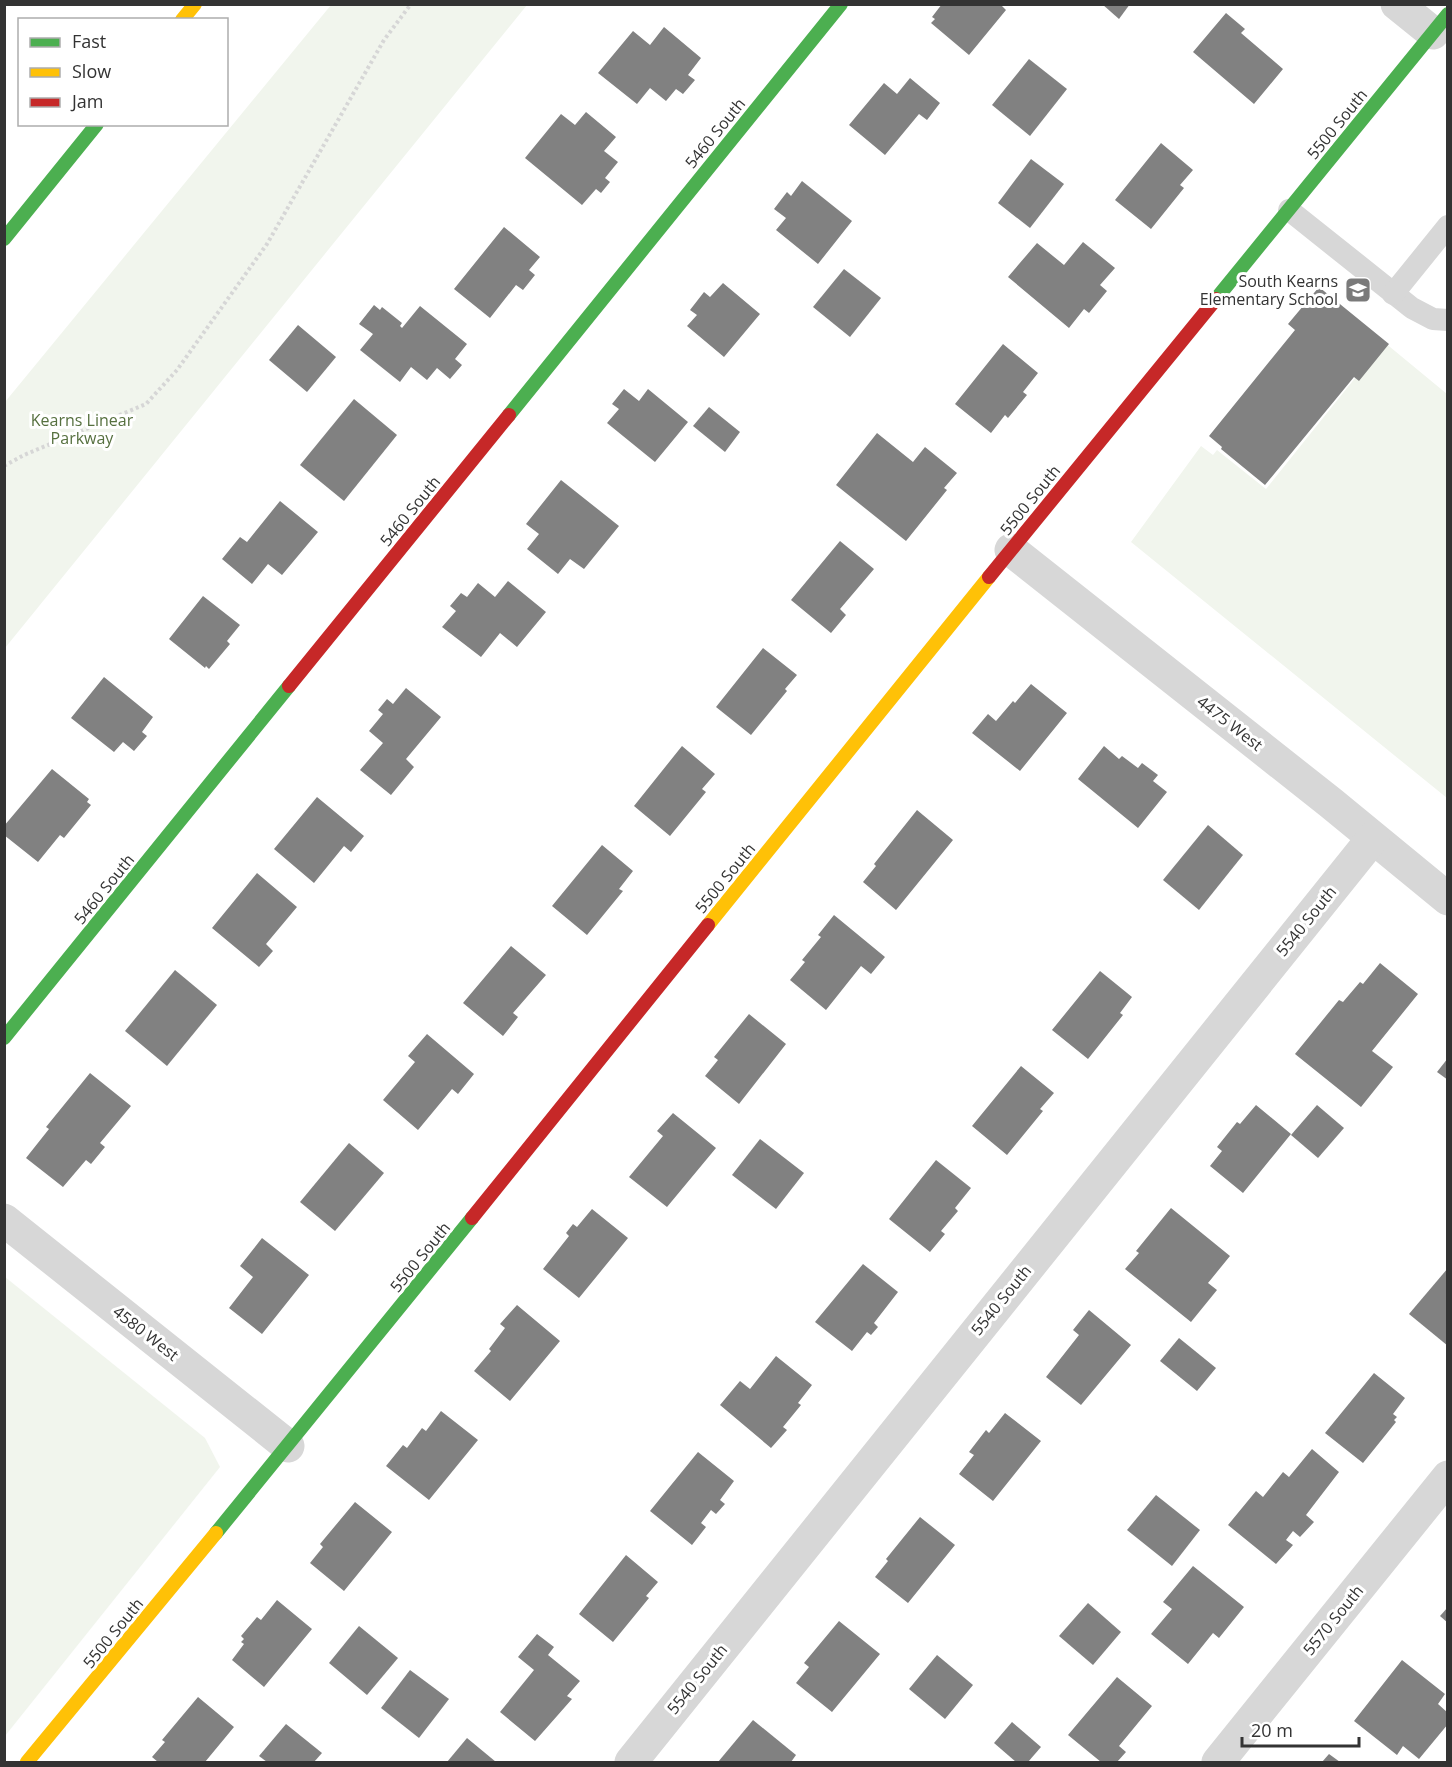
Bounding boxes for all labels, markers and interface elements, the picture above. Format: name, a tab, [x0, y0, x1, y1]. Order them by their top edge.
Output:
legend	[18, 18, 228, 126]
text: Fast	[72, 29, 106, 53]
text: Slow	[72, 59, 111, 83]
street label: 5500 South	[1302, 84, 1372, 164]
text: Jam	[70, 89, 104, 113]
street label: 5460 South	[680, 93, 750, 173]
place label: South Kearns Elementary School	[1200, 270, 1338, 310]
school or university icon: South Kearns Elementary School	[1343, 275, 1373, 305]
park label: Kearns Linear Parkway	[31, 409, 134, 449]
street label: 5500 South	[995, 460, 1065, 540]
street label: 5460 South	[375, 471, 445, 551]
street label: 4475 West	[1193, 690, 1268, 756]
street label: 5500 South	[690, 838, 760, 918]
street label: 5460 South	[69, 849, 139, 929]
street label: 5540 South	[1271, 881, 1341, 961]
street label: 5500 South	[385, 1217, 455, 1297]
street label: 5540 South	[966, 1260, 1036, 1340]
street label: 4580 West	[109, 1300, 184, 1366]
street label: 5570 South	[1298, 1580, 1368, 1660]
street label: 5500 South	[78, 1593, 148, 1673]
street label: 5540 South	[662, 1639, 732, 1719]
scale bar	[1242, 1710, 1359, 1748]
text: 20 m	[1251, 1718, 1293, 1742]

